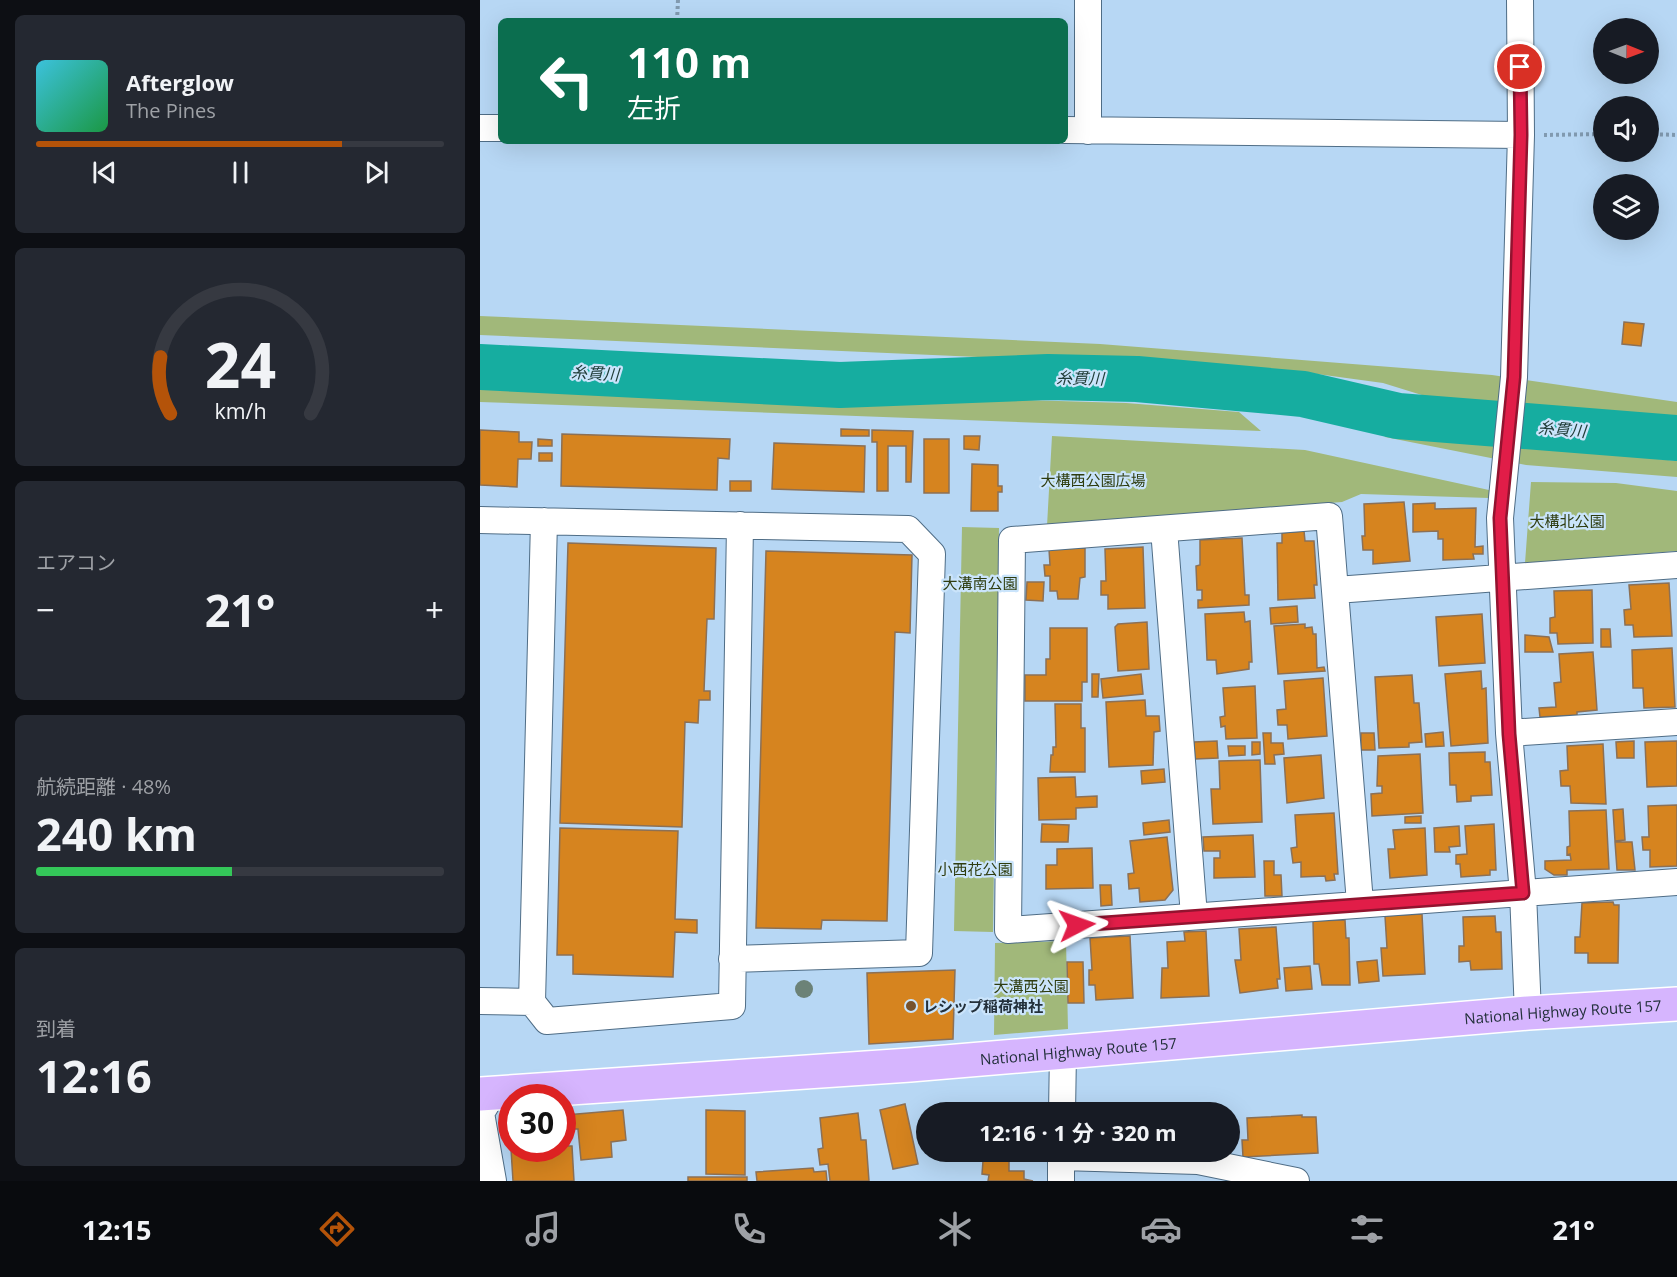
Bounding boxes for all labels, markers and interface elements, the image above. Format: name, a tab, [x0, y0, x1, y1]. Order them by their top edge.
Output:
north arrow	[1593, 18, 1659, 84]
map controls	[1593, 18, 1659, 240]
text: 110 m	[627, 33, 751, 90]
pin	[1494, 41, 1545, 92]
icon: left	[528, 42, 606, 120]
icon: arrive	[1503, 50, 1536, 83]
text: Afterglow	[126, 67, 234, 97]
text: 左折	[627, 89, 681, 126]
button: sound	[1593, 96, 1659, 162]
text: The Pines	[126, 97, 216, 124]
icon: previous	[88, 156, 121, 189]
icon: pause	[224, 156, 257, 189]
icon: next	[360, 156, 393, 189]
button: layers	[1593, 174, 1659, 240]
text: 24	[204, 321, 276, 406]
water label: 糸貫川	[570, 361, 622, 385]
water label: 糸貫川	[1056, 367, 1106, 389]
text: km/h	[214, 397, 266, 426]
water label: 糸貫川	[1537, 416, 1589, 442]
park label: 大構西公園広場	[1040, 470, 1146, 490]
park label: 大構北公園	[1529, 511, 1605, 531]
text: エアコン	[36, 549, 116, 576]
park label: 大溝南公園	[942, 573, 1018, 593]
text: 21°	[205, 579, 275, 640]
text: −	[36, 587, 55, 632]
text: +	[425, 587, 444, 632]
text: 航続距離 · 48%	[36, 773, 171, 800]
text: 240 km	[36, 803, 197, 864]
park label: 小西花公園	[937, 859, 1013, 879]
position arrow	[1045, 893, 1109, 957]
park label: 大溝西公園	[993, 976, 1069, 996]
street label: National Highway Route 157	[1463, 995, 1662, 1028]
place label: レシップ稲荷神社	[923, 996, 1043, 1016]
marker: レシップ稲荷神社	[904, 999, 918, 1013]
text: 到着	[36, 1015, 76, 1042]
street label: National Highway Route 157	[979, 1033, 1178, 1069]
text: 12:16	[36, 1045, 152, 1106]
speed limit sign: 30	[498, 1084, 576, 1162]
text: 12:16 · 1 分 · 320 m	[979, 1117, 1177, 1147]
icon: directions	[316, 1208, 358, 1250]
icon: music	[522, 1208, 564, 1250]
icon: phone	[728, 1208, 770, 1250]
icon: climate	[934, 1208, 976, 1250]
icon: car	[1140, 1208, 1182, 1250]
icon: filters	[1346, 1208, 1388, 1250]
text: 12:15	[82, 1211, 152, 1248]
text: 21°	[1552, 1211, 1595, 1248]

